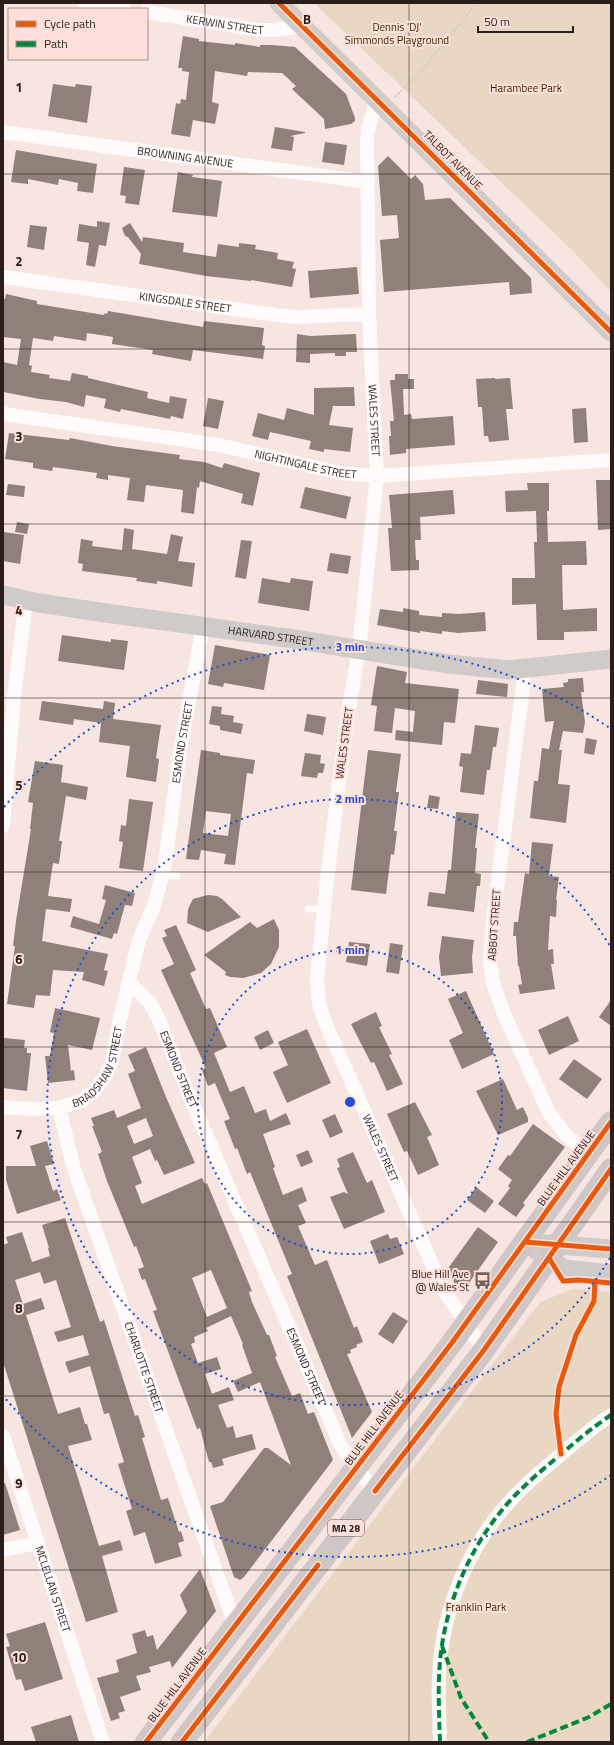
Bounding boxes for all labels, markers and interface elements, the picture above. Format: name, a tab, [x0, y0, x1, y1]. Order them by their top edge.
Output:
legend	[8, 8, 148, 60]
scale bar	[478, 8, 573, 34]
text: B	[303, 9, 311, 29]
street label: KERWIN STREET	[185, 10, 264, 38]
text: 50 m	[484, 12, 510, 31]
text: Cycle path	[44, 14, 96, 33]
park label: Dennis 'DJ' Simmonds Playground	[345, 19, 449, 48]
text: Path	[44, 34, 68, 53]
text: 1	[15, 77, 23, 97]
park label: Harambee Park	[490, 80, 563, 96]
street label: TALBOT AVENUE	[420, 127, 486, 193]
street label: BROWNING AVENUE	[136, 142, 234, 171]
text: 2	[15, 251, 23, 271]
street label: KINGSDALE STREET	[138, 288, 233, 317]
street label: WALES STREET	[364, 384, 384, 457]
text: 3	[15, 426, 23, 446]
street label: NIGHTINGALE STREET	[253, 445, 357, 482]
text: 4	[15, 600, 23, 620]
street label: HARVARD STREET	[227, 622, 315, 650]
text: 3 min	[335, 637, 365, 656]
street label: ESMOND STREET	[168, 701, 197, 784]
street label: WALES STREET	[331, 706, 357, 780]
text: 5	[15, 775, 23, 795]
text: 2 min	[335, 789, 365, 808]
street label: ABBOT STREET	[484, 888, 505, 961]
text: 1 min	[335, 940, 365, 959]
text: 6	[15, 949, 23, 969]
street label: BRADSHAW STREET	[70, 1025, 126, 1111]
street label: ESMOND STREET	[156, 1028, 202, 1111]
centre of rings	[343, 1095, 357, 1109]
street label: WALES STREET	[359, 1112, 403, 1184]
text: 7	[15, 1124, 23, 1144]
street label: BLUE HILL AVENUE	[533, 1127, 599, 1209]
place label: Blue Hill Ave @ Wales St	[411, 1266, 469, 1295]
bus stop icon: Blue Hill Ave @ Wales St	[472, 1270, 492, 1290]
text: 8	[15, 1298, 23, 1318]
street label: CHARLOTTE STREET	[121, 1319, 167, 1415]
street label: ESMOND STREET	[283, 1325, 330, 1407]
street label: BLUE HILL AVENUE	[341, 1387, 407, 1469]
text: 9	[15, 1473, 23, 1493]
road number: MA 28	[328, 1520, 364, 1536]
street label: MCLELLAN STREET	[31, 1544, 75, 1635]
park label: Franklin Park	[446, 1599, 507, 1615]
street label: BLUE HILL AVENUE	[144, 1644, 210, 1726]
text: 10	[12, 1647, 26, 1667]

